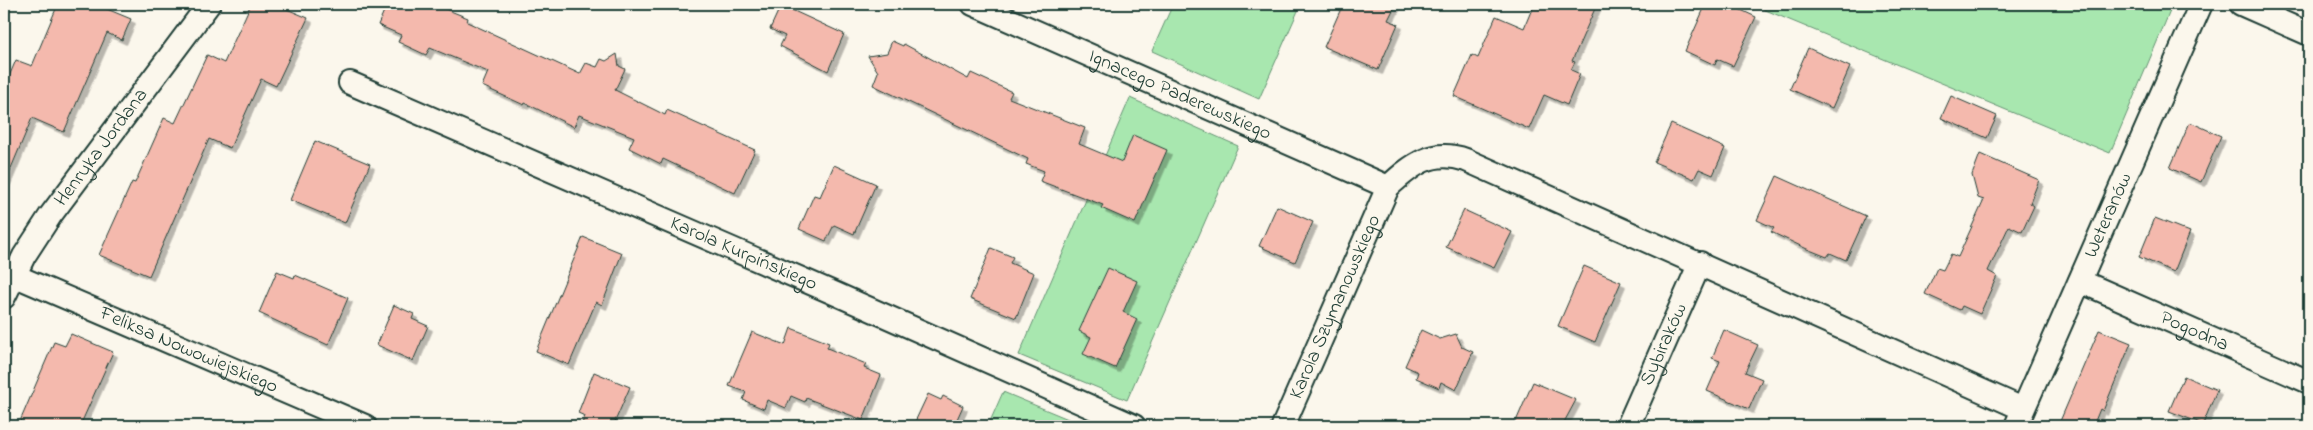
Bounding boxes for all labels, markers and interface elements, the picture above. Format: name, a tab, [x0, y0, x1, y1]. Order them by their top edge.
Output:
street label: Ignacego Paderewskiego	[1084, 42, 1276, 148]
street label: Henryka Jordana	[47, 82, 155, 213]
street label: Weteranów	[2077, 168, 2140, 263]
street label: Karola Kurpińskiego	[665, 209, 822, 299]
street label: Karola Szymanowskiego	[1282, 210, 1389, 404]
street label: Feliksa Nowowiejskiego	[94, 299, 282, 401]
street label: Sybiraków	[1633, 299, 1695, 390]
street label: Pogodna	[2156, 304, 2233, 359]

